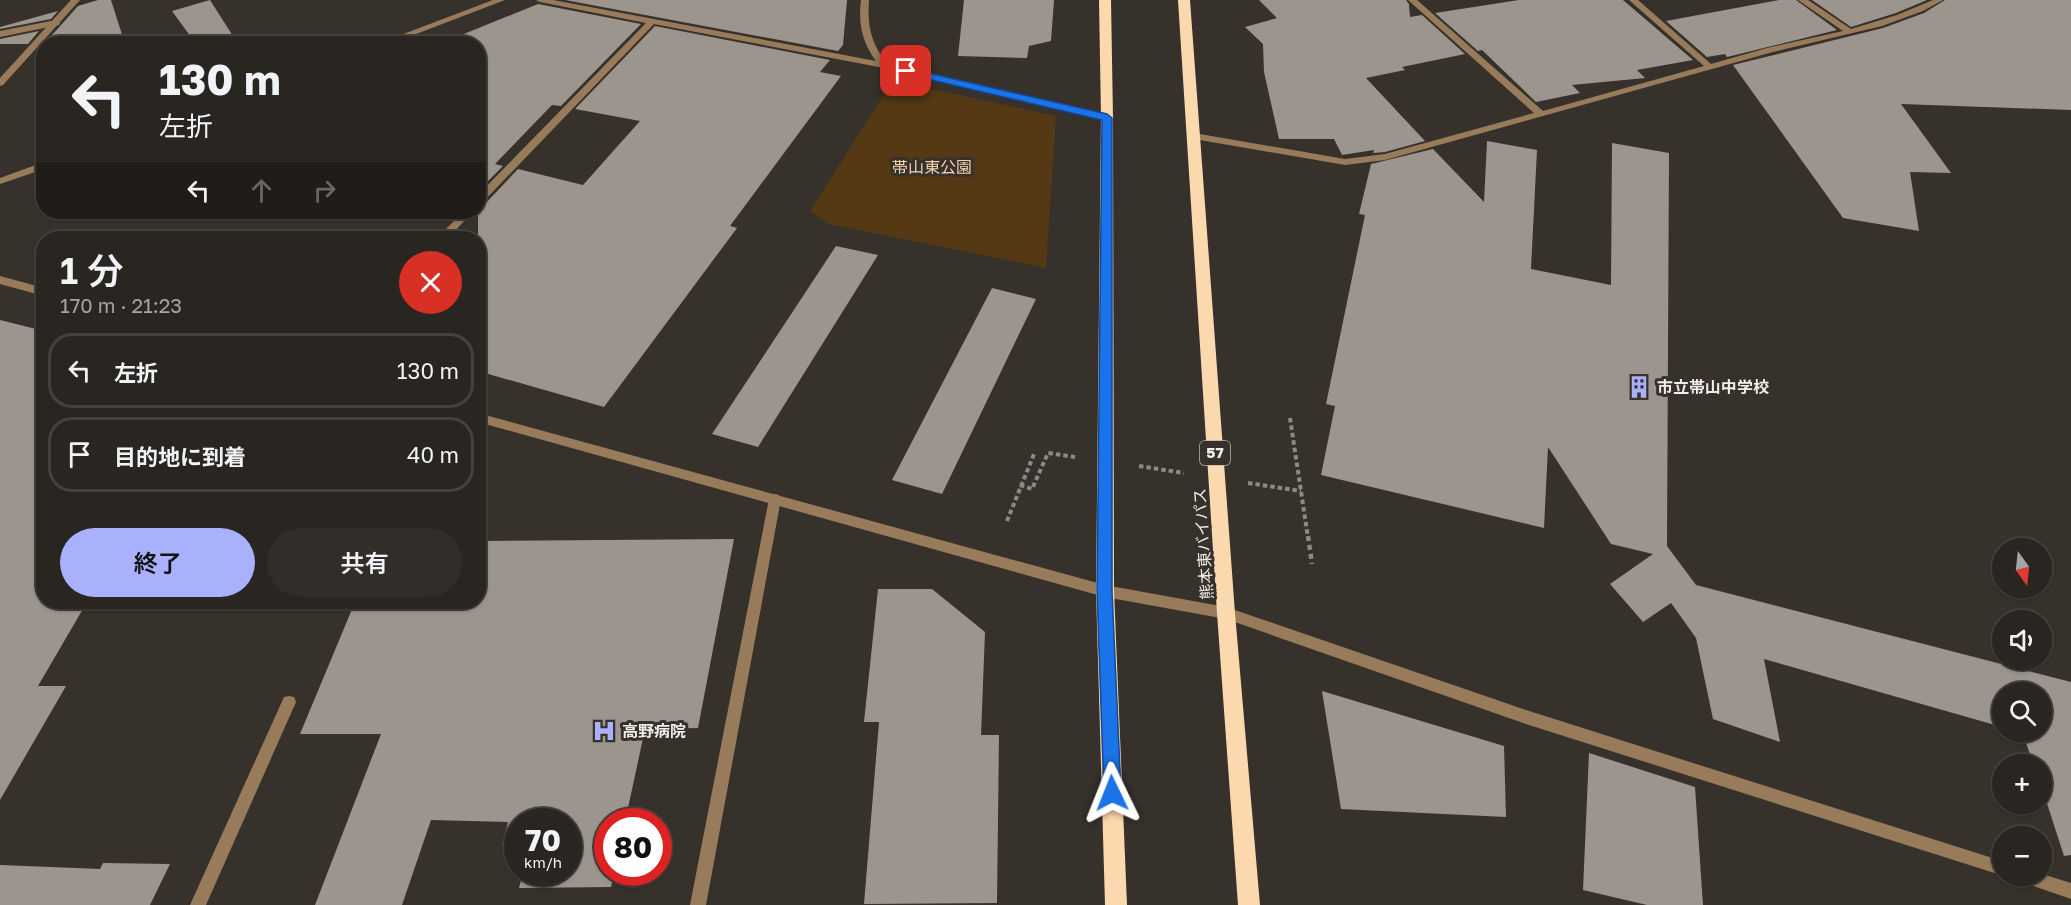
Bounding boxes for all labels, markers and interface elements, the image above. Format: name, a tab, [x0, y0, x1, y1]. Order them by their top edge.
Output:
pin	[880, 45, 931, 96]
text: 130 m	[159, 54, 281, 104]
icon: arrive	[889, 54, 922, 87]
icon: left	[60, 60, 138, 138]
text: 左折	[159, 110, 213, 142]
park label: 帯山東公園	[892, 157, 972, 177]
icon: left	[182, 174, 215, 207]
icon: ahead	[245, 174, 278, 207]
icon: right	[308, 174, 341, 207]
text: 1 分	[60, 249, 123, 292]
button: close	[399, 251, 462, 314]
text: 170 m · 21:23	[60, 293, 182, 317]
icon: left	[63, 354, 96, 387]
text: 130 m	[397, 357, 459, 384]
text: 左折	[114, 359, 158, 386]
building icon: 市立帯山中学校	[1626, 374, 1652, 400]
place label: 市立帯山中学校	[1657, 377, 1769, 397]
icon: arrive	[63, 438, 96, 471]
text: 40 m	[407, 441, 459, 468]
road number: 57	[1200, 441, 1230, 465]
text: 目的地に到着	[114, 443, 246, 470]
street label: 熊本東バイパス	[1189, 488, 1217, 600]
button: 終了	[60, 528, 255, 597]
button: 共有	[267, 528, 462, 597]
north arrow	[1992, 538, 2052, 598]
map controls	[1992, 538, 2052, 886]
button: sound	[1992, 610, 2052, 670]
button: search	[1992, 682, 2052, 742]
hospital icon: 高野病院	[591, 718, 617, 744]
place label: 高野病院	[622, 721, 686, 741]
button: +	[1992, 754, 2052, 814]
position arrow	[1080, 761, 1144, 825]
speed limit sign: 80	[594, 808, 672, 886]
text: 70	[525, 822, 561, 858]
button: −	[1992, 826, 2052, 886]
text: km/h	[524, 853, 562, 871]

